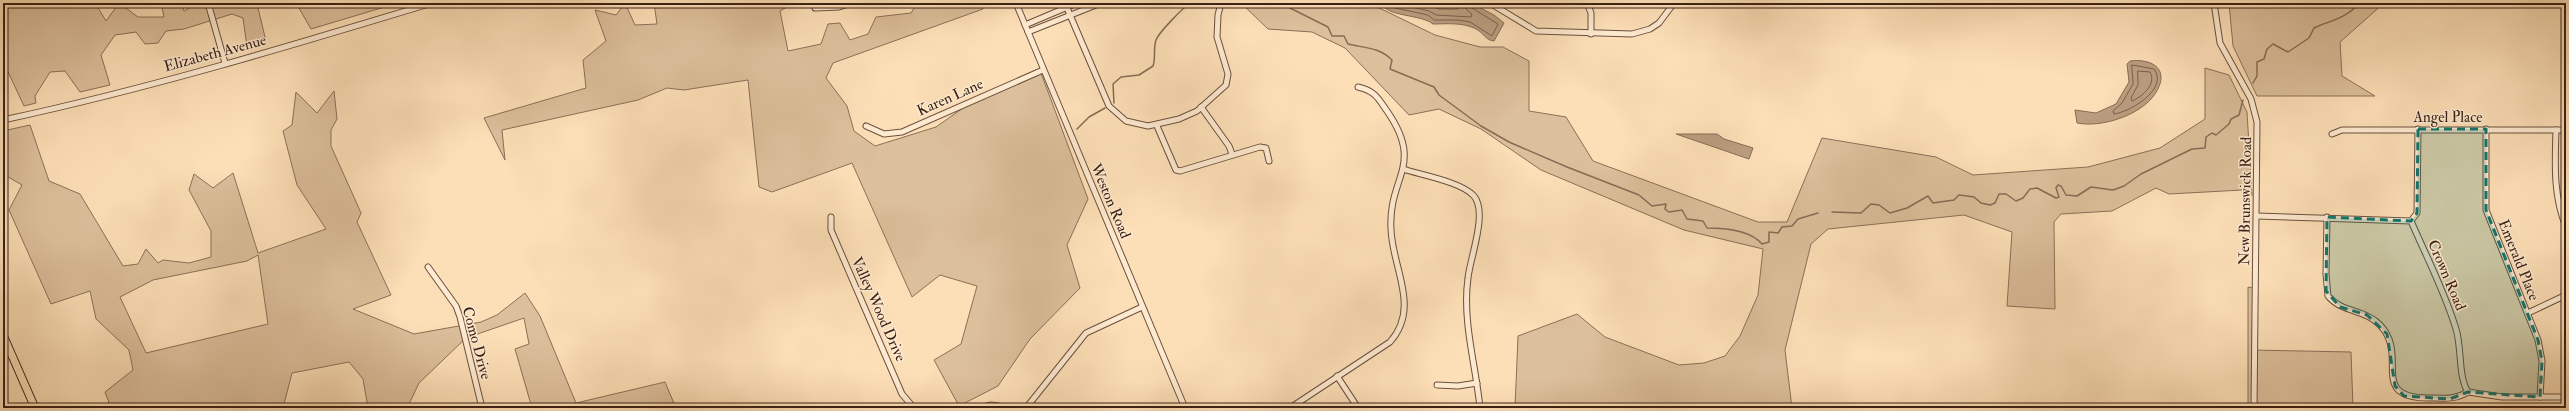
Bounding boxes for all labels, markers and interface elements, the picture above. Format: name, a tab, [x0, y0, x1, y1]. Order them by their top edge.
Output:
street label: Elizabeth Avenue	[162, 31, 268, 76]
street label: Karen Lane	[914, 74, 986, 120]
street label: Angel Place	[2412, 108, 2483, 127]
street label: New Brunswick Road	[2235, 136, 2256, 266]
street label: Weston Road	[1086, 160, 1135, 242]
street label: Emerald Place	[2494, 217, 2543, 304]
street label: Crown Road	[2423, 237, 2470, 314]
street label: Valley Wood Drive	[847, 254, 910, 364]
street label: Como Drive	[458, 305, 495, 382]

